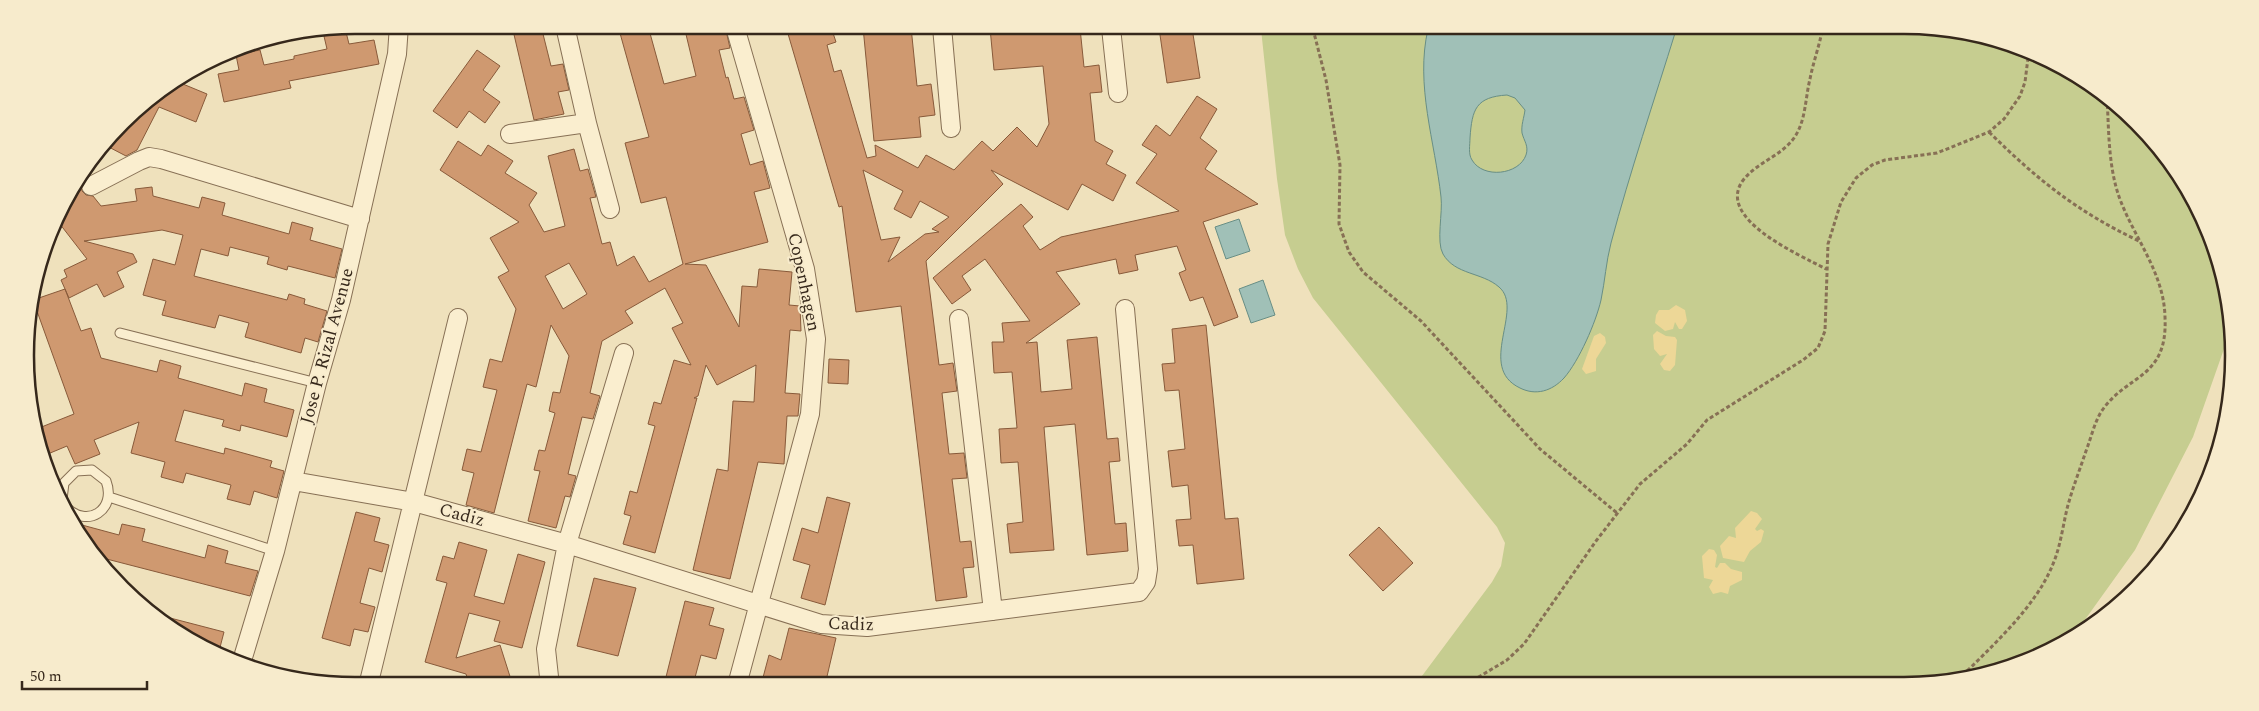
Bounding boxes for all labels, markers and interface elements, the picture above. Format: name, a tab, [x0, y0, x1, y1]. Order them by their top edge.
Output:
street label: Copenhagen	[780, 230, 828, 334]
street label: Jose P. Rizal Avenue	[293, 265, 361, 427]
street label: Cadiz	[436, 496, 488, 534]
street label: Cadiz	[827, 610, 875, 638]
scale bar	[22, 658, 148, 690]
text: 50 m	[30, 665, 62, 688]

